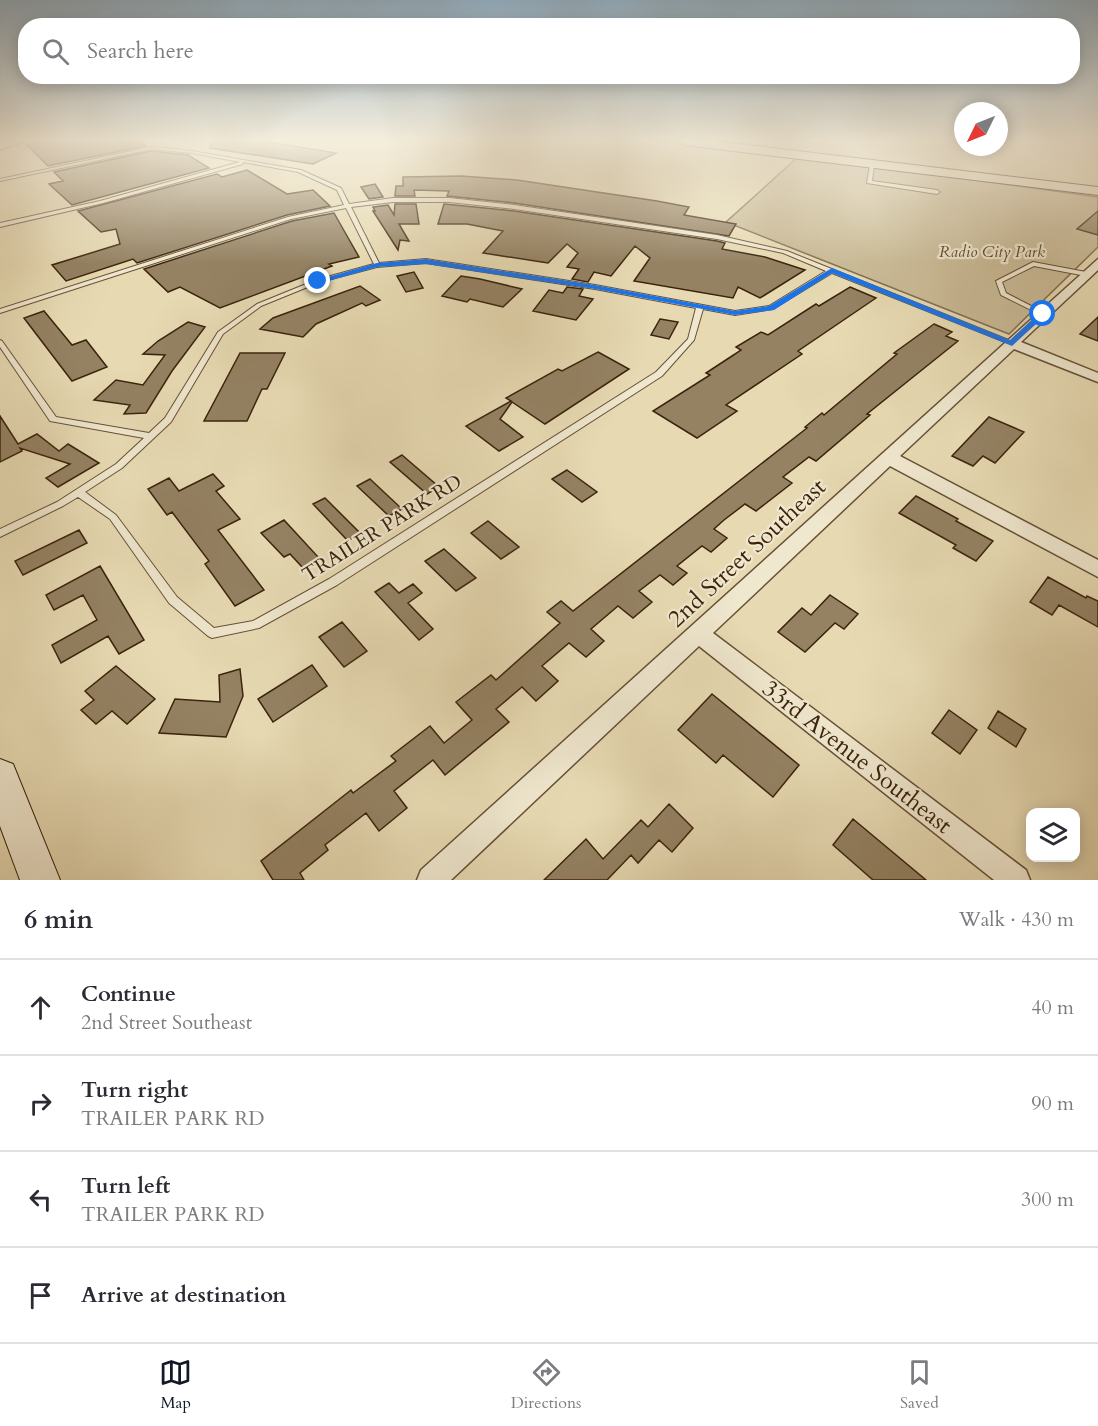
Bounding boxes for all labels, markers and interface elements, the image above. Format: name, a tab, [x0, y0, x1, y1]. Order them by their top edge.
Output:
search box	[18, 18, 1080, 84]
icon: search	[39, 35, 72, 68]
text: Search here	[87, 36, 194, 66]
north arrow	[954, 102, 1008, 156]
park label: Radio City Park	[939, 241, 1045, 263]
route end	[304, 267, 330, 293]
route start	[1029, 300, 1055, 326]
street label: TRAILER PARK RD	[297, 468, 467, 588]
street label: 2nd Street Southeast	[661, 471, 834, 635]
street label: 33rd Avenue Southeast	[755, 672, 959, 842]
map controls	[1026, 808, 1080, 862]
button: layers	[1026, 808, 1080, 862]
text: 6 min	[24, 902, 93, 937]
text: Walk · 430 m	[959, 906, 1074, 933]
text: Continue	[81, 979, 176, 1009]
icon: ahead	[24, 991, 57, 1024]
text: 40 m	[1031, 994, 1074, 1021]
text: 2nd Street Southeast	[81, 1009, 252, 1036]
text: Turn right	[81, 1075, 188, 1105]
icon: right	[24, 1087, 57, 1120]
text: 90 m	[1031, 1090, 1074, 1117]
text: TRAILER PARK RD	[81, 1105, 265, 1132]
text: Turn left	[81, 1171, 170, 1201]
icon: left	[24, 1183, 57, 1216]
text: 300 m	[1021, 1186, 1074, 1213]
text: TRAILER PARK RD	[81, 1201, 265, 1228]
icon: arrive	[24, 1279, 57, 1312]
text: Arrive at destination	[81, 1280, 286, 1310]
tab: Map	[159, 1356, 192, 1414]
tab: Directions	[511, 1356, 581, 1414]
tab: Saved	[900, 1356, 939, 1414]

